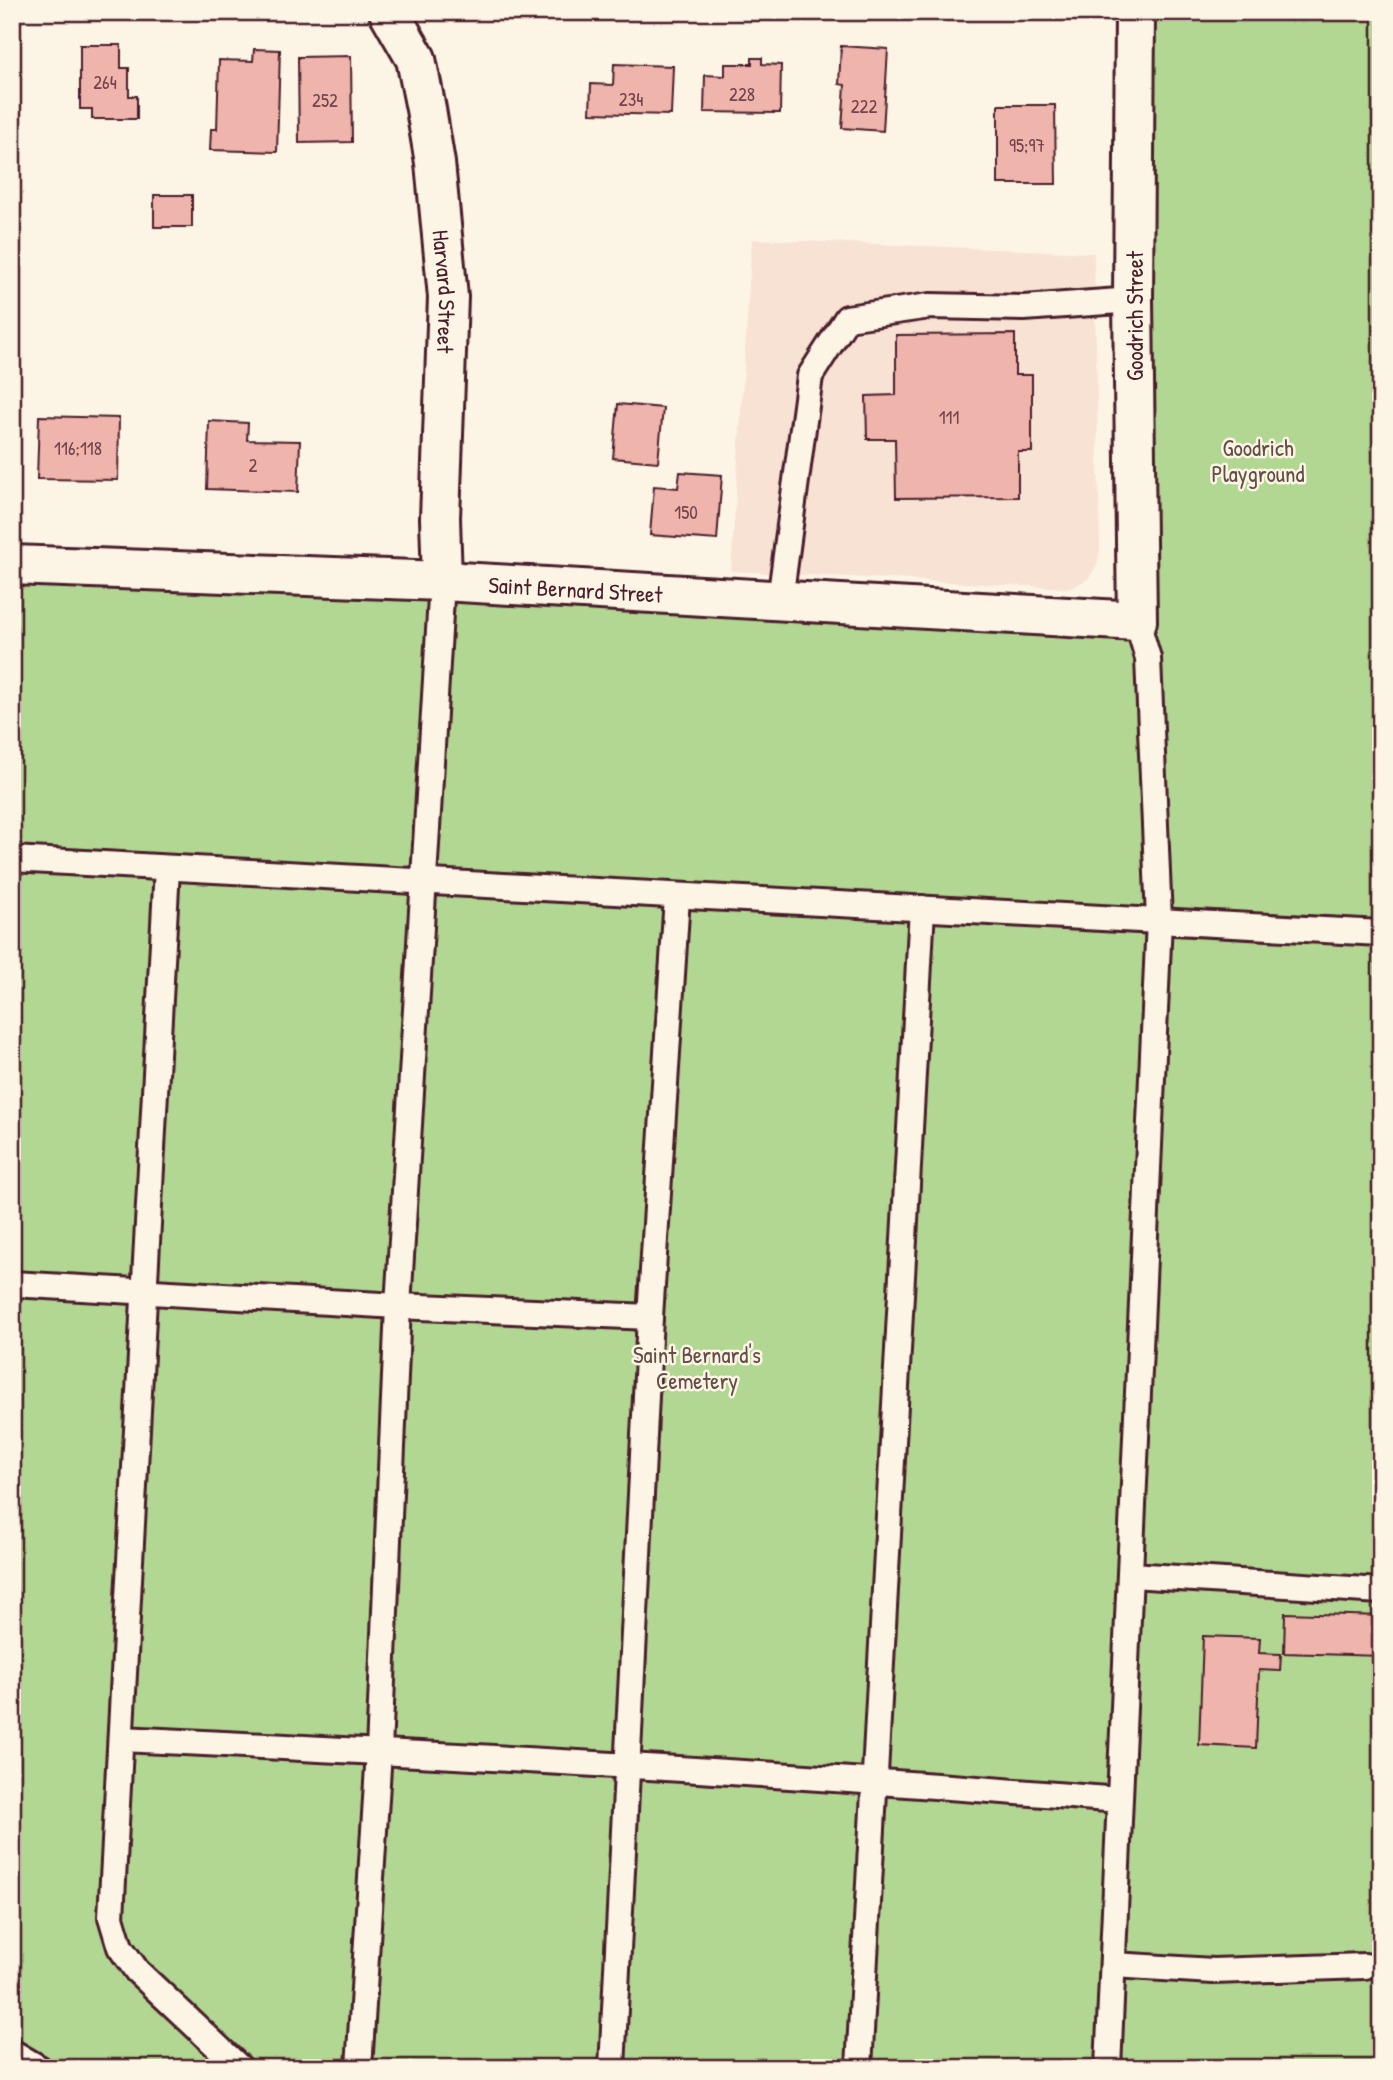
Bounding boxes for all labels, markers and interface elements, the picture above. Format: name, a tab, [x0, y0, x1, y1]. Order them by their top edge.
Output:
house number: 264	[93, 69, 117, 95]
house number: 228	[729, 81, 755, 107]
house number: 234	[619, 86, 643, 112]
house number: 252	[312, 87, 338, 113]
house number: 222	[851, 93, 877, 119]
house number: 95;97	[1009, 132, 1045, 158]
street label: Harvard Street	[426, 228, 464, 355]
street label: Goodrich Street	[1119, 250, 1150, 381]
house number: 111	[939, 404, 959, 430]
park label: Goodrich Playground	[1212, 432, 1304, 489]
house number: 116;118	[54, 435, 102, 461]
house number: 2	[249, 452, 258, 478]
house number: 150	[674, 499, 698, 525]
street label: Saint Bernard Street	[488, 568, 664, 609]
park label: Saint Bernard's Cemetery	[633, 1339, 761, 1396]

